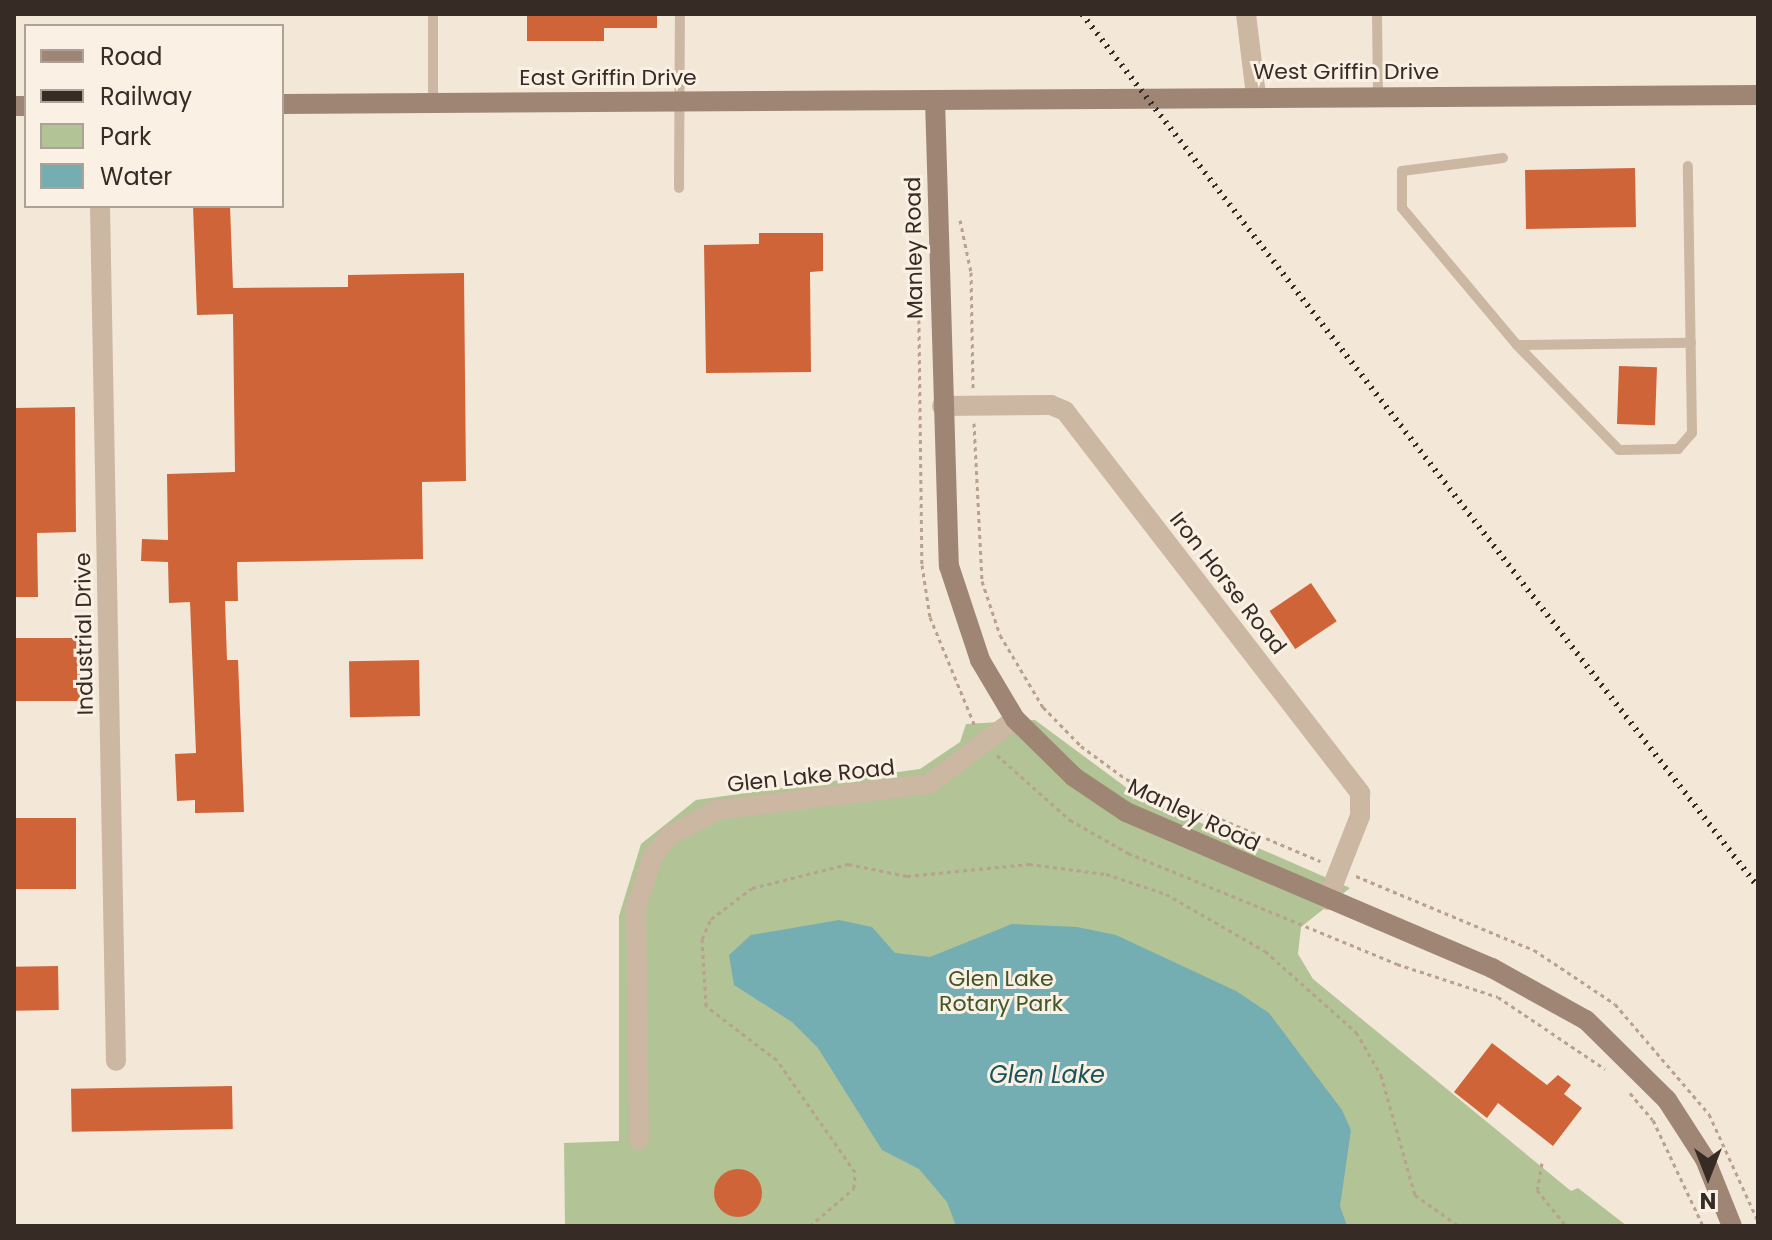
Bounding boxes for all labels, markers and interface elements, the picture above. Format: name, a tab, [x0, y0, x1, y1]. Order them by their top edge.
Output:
legend	[24, 24, 284, 208]
text: Road	[100, 40, 162, 73]
street label: West Griffin Drive	[1253, 59, 1439, 85]
street label: East Griffin Drive	[519, 65, 697, 91]
text: Railway	[100, 80, 192, 113]
text: Park	[100, 120, 151, 153]
text: Water	[100, 160, 172, 193]
street label: Manley Road	[900, 177, 928, 319]
street label: Iron Horse Road	[1164, 507, 1292, 659]
street label: Industrial Drive	[69, 552, 99, 716]
street label: Glen Lake Road	[726, 754, 896, 798]
street label: Manley Road	[1124, 773, 1264, 857]
park label: Glen Lake Rotary Park	[939, 965, 1063, 1016]
water label: Glen Lake	[989, 1061, 1105, 1089]
north arrow	[1668, 1136, 1748, 1216]
text: N	[1700, 1185, 1716, 1216]

